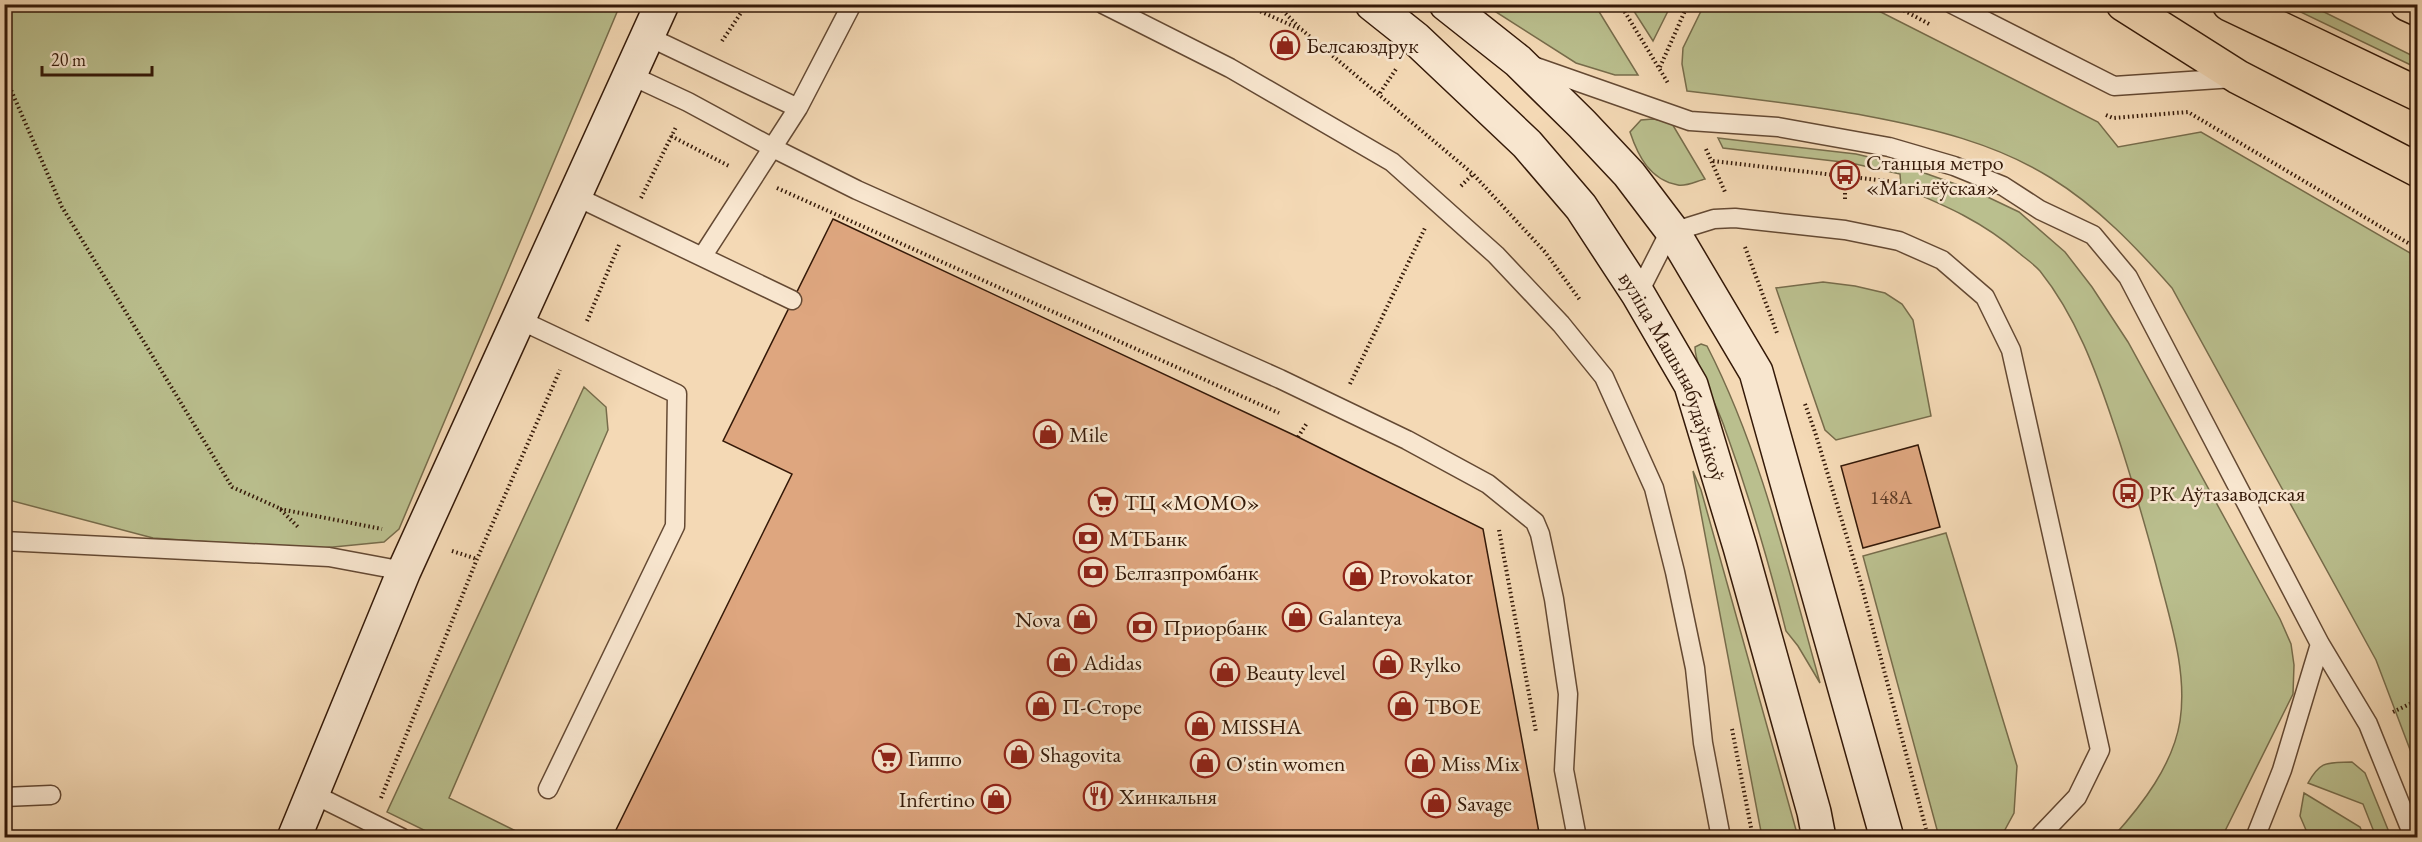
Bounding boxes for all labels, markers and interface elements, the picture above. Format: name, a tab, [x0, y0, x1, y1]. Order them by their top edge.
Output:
shop icon: Белсаюздрук	[1269, 29, 1301, 61]
place label: Белсаюздрук	[1306, 31, 1419, 60]
scale bar	[42, 39, 152, 77]
text: 20 m	[51, 48, 86, 71]
place label: Станцыя метро «Магілёўская»	[1866, 148, 2004, 202]
bus stop icon: Станцыя метро «Магілёўская»	[1829, 159, 1861, 191]
street label: вуліца Машынабудаўнікоў	[1612, 266, 1733, 485]
shop icon: Mile	[1032, 418, 1064, 450]
place label: Mile	[1069, 420, 1108, 449]
bus stop icon: РК Аўтазаводская	[2112, 477, 2144, 509]
place label: РК Аўтазаводская	[2149, 479, 2305, 508]
house number: 148А	[1870, 484, 1912, 510]
supermarket icon: ТЦ «МОМО»	[1087, 486, 1119, 518]
place label: ТЦ «МОМО»	[1124, 488, 1260, 517]
bank icon: МТБанк	[1072, 522, 1104, 554]
place label: МТБанк	[1109, 524, 1188, 553]
bank icon: Белгазпромбанк	[1077, 556, 1109, 588]
place label: Белгазпромбанк	[1114, 558, 1259, 587]
shop icon: Provokator	[1342, 560, 1374, 592]
place label: Provokator	[1379, 562, 1474, 591]
shop icon: Galanteya	[1281, 601, 1313, 633]
shop icon: Nova	[1066, 603, 1098, 635]
place label: Galanteya	[1318, 603, 1402, 632]
place label: Nova	[1015, 605, 1061, 634]
bank icon: Приорбанк	[1126, 611, 1158, 643]
place label: Приорбанк	[1163, 613, 1268, 642]
shop icon: Adidas	[1046, 646, 1078, 678]
place label: Adidas	[1082, 648, 1142, 677]
shop icon: Rylko	[1372, 648, 1404, 680]
place label: Rylko	[1409, 650, 1461, 679]
shop icon: Beauty level	[1209, 656, 1241, 688]
place label: Beauty level	[1246, 658, 1346, 687]
shop icon: П-Сторе	[1025, 690, 1057, 722]
shop icon: ТВОЕ	[1387, 690, 1419, 722]
place label: П-Сторе	[1062, 692, 1142, 721]
place label: ТВОЕ	[1424, 692, 1481, 721]
shop icon: MISSHA	[1184, 710, 1216, 742]
place label: MISSHA	[1221, 712, 1303, 741]
shop icon: Shagovita	[1003, 738, 1035, 770]
place label: Shagovita	[1040, 740, 1121, 769]
supermarket icon: Гиппо	[871, 742, 903, 774]
place label: Гиппо	[908, 744, 962, 773]
shop icon: O'stin women	[1189, 747, 1221, 779]
shop icon: Miss Mix	[1404, 747, 1436, 779]
place label: O'stin women	[1226, 749, 1346, 778]
place label: Miss Mix	[1441, 749, 1520, 778]
restaurant icon: Хинкальня	[1082, 780, 1114, 812]
place label: Хинкальня	[1118, 782, 1217, 811]
shop icon: Infertino	[980, 783, 1012, 815]
place label: Infertino	[899, 785, 975, 814]
shop icon: Savage	[1420, 787, 1452, 819]
place label: Savage	[1457, 789, 1512, 818]

